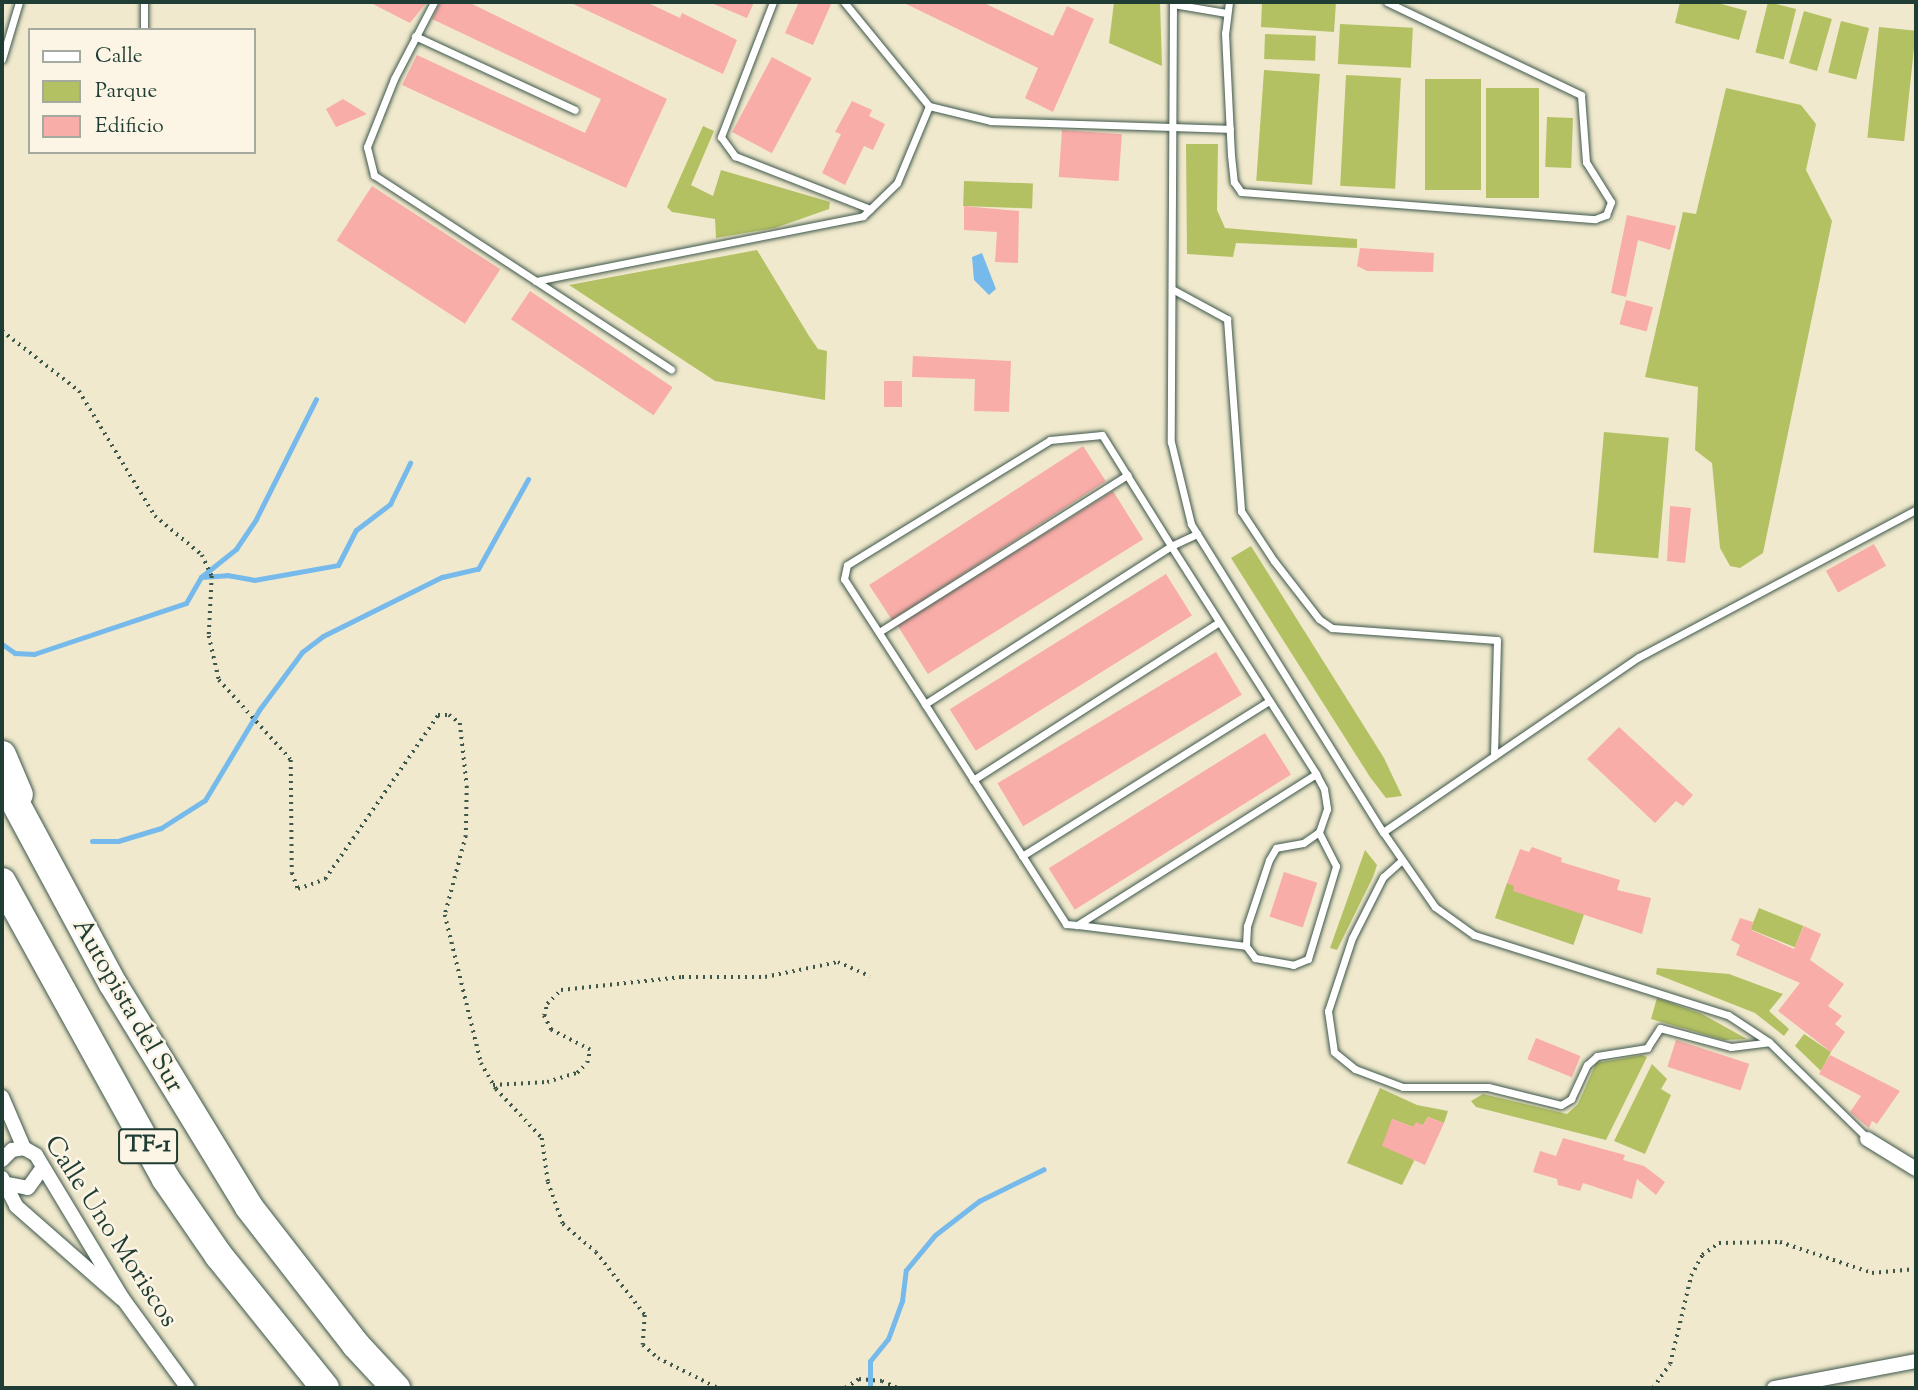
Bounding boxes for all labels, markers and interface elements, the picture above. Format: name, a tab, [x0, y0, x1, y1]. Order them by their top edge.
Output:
legend	[28, 28, 256, 154]
text: Calle	[95, 42, 143, 72]
text: Parque	[95, 77, 157, 107]
text: Edificio	[95, 112, 164, 142]
street label: Autopista del Sur	[65, 913, 189, 1099]
road number: TF-1	[116, 1126, 180, 1166]
street label: Calle Uno Moriscos	[37, 1130, 183, 1334]

